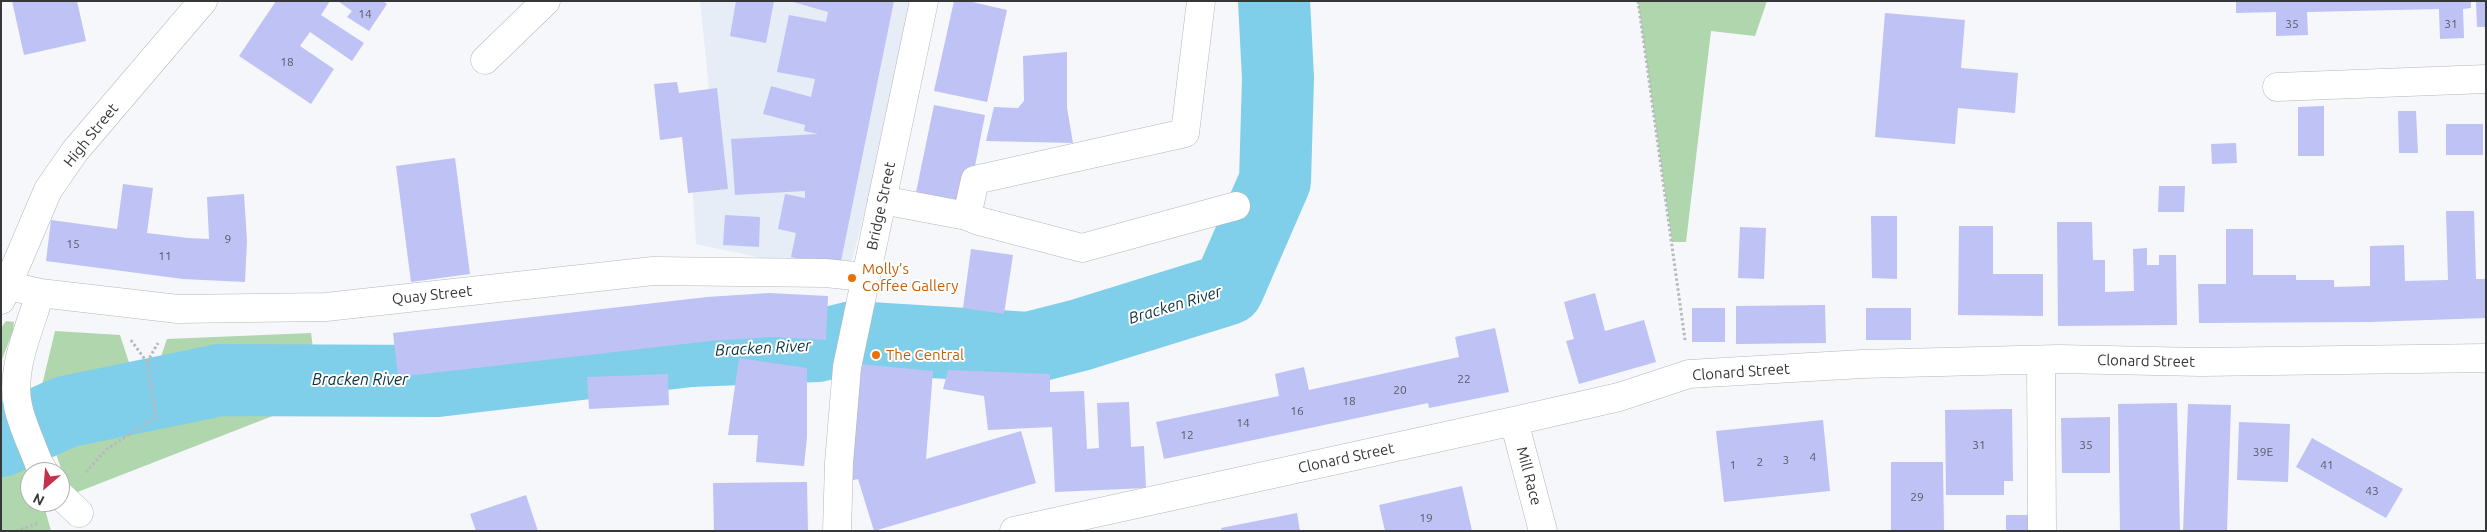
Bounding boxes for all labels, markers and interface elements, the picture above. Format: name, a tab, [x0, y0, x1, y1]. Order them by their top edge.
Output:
house number: 14	[358, 7, 372, 21]
house number: 35	[2285, 17, 2299, 31]
house number: 31	[2444, 17, 2458, 31]
house number: 18	[280, 55, 294, 69]
street label: High Street	[60, 100, 122, 170]
street label: Bridge Street	[863, 160, 899, 252]
house number: 9	[225, 232, 231, 246]
house number: 15	[66, 237, 80, 251]
house number: 11	[158, 249, 172, 263]
place label: Molly’s Coffee Gallery	[862, 260, 958, 295]
marker: Molly’s Coffee Gallery	[846, 272, 858, 284]
street label: Quay Street	[391, 282, 473, 308]
water label: Bracken River	[1126, 282, 1224, 328]
water label: Bracken River	[714, 336, 812, 360]
place label: The Central	[886, 346, 964, 364]
marker: The Central	[870, 349, 882, 361]
street label: Clonard Street	[2097, 351, 2195, 371]
street label: Clonard Street	[1692, 360, 1790, 384]
water label: Bracken River	[312, 370, 408, 390]
house number: 22	[1457, 372, 1471, 386]
house number: 20	[1393, 383, 1407, 397]
house number: 18	[1342, 394, 1356, 408]
house number: 16	[1290, 404, 1304, 418]
house number: 14	[1236, 416, 1250, 430]
house number: 12	[1180, 428, 1194, 442]
house number: 31	[1972, 438, 1986, 452]
house number: 35	[2079, 438, 2093, 452]
street label: Clonard Street	[1296, 439, 1396, 477]
street label: Mill Race	[1513, 445, 1545, 507]
house number: 39E	[2253, 445, 2273, 459]
house number: 4	[1810, 450, 1816, 464]
house number: 3	[1783, 453, 1789, 467]
house number: 2	[1757, 455, 1763, 469]
house number: 1	[1730, 458, 1736, 472]
house number: 41	[2320, 458, 2334, 472]
north arrow	[20, 462, 70, 512]
house number: 43	[2365, 484, 2379, 498]
text: N	[30, 490, 47, 509]
house number: 29	[1910, 490, 1924, 504]
house number: 19	[1419, 511, 1433, 525]

